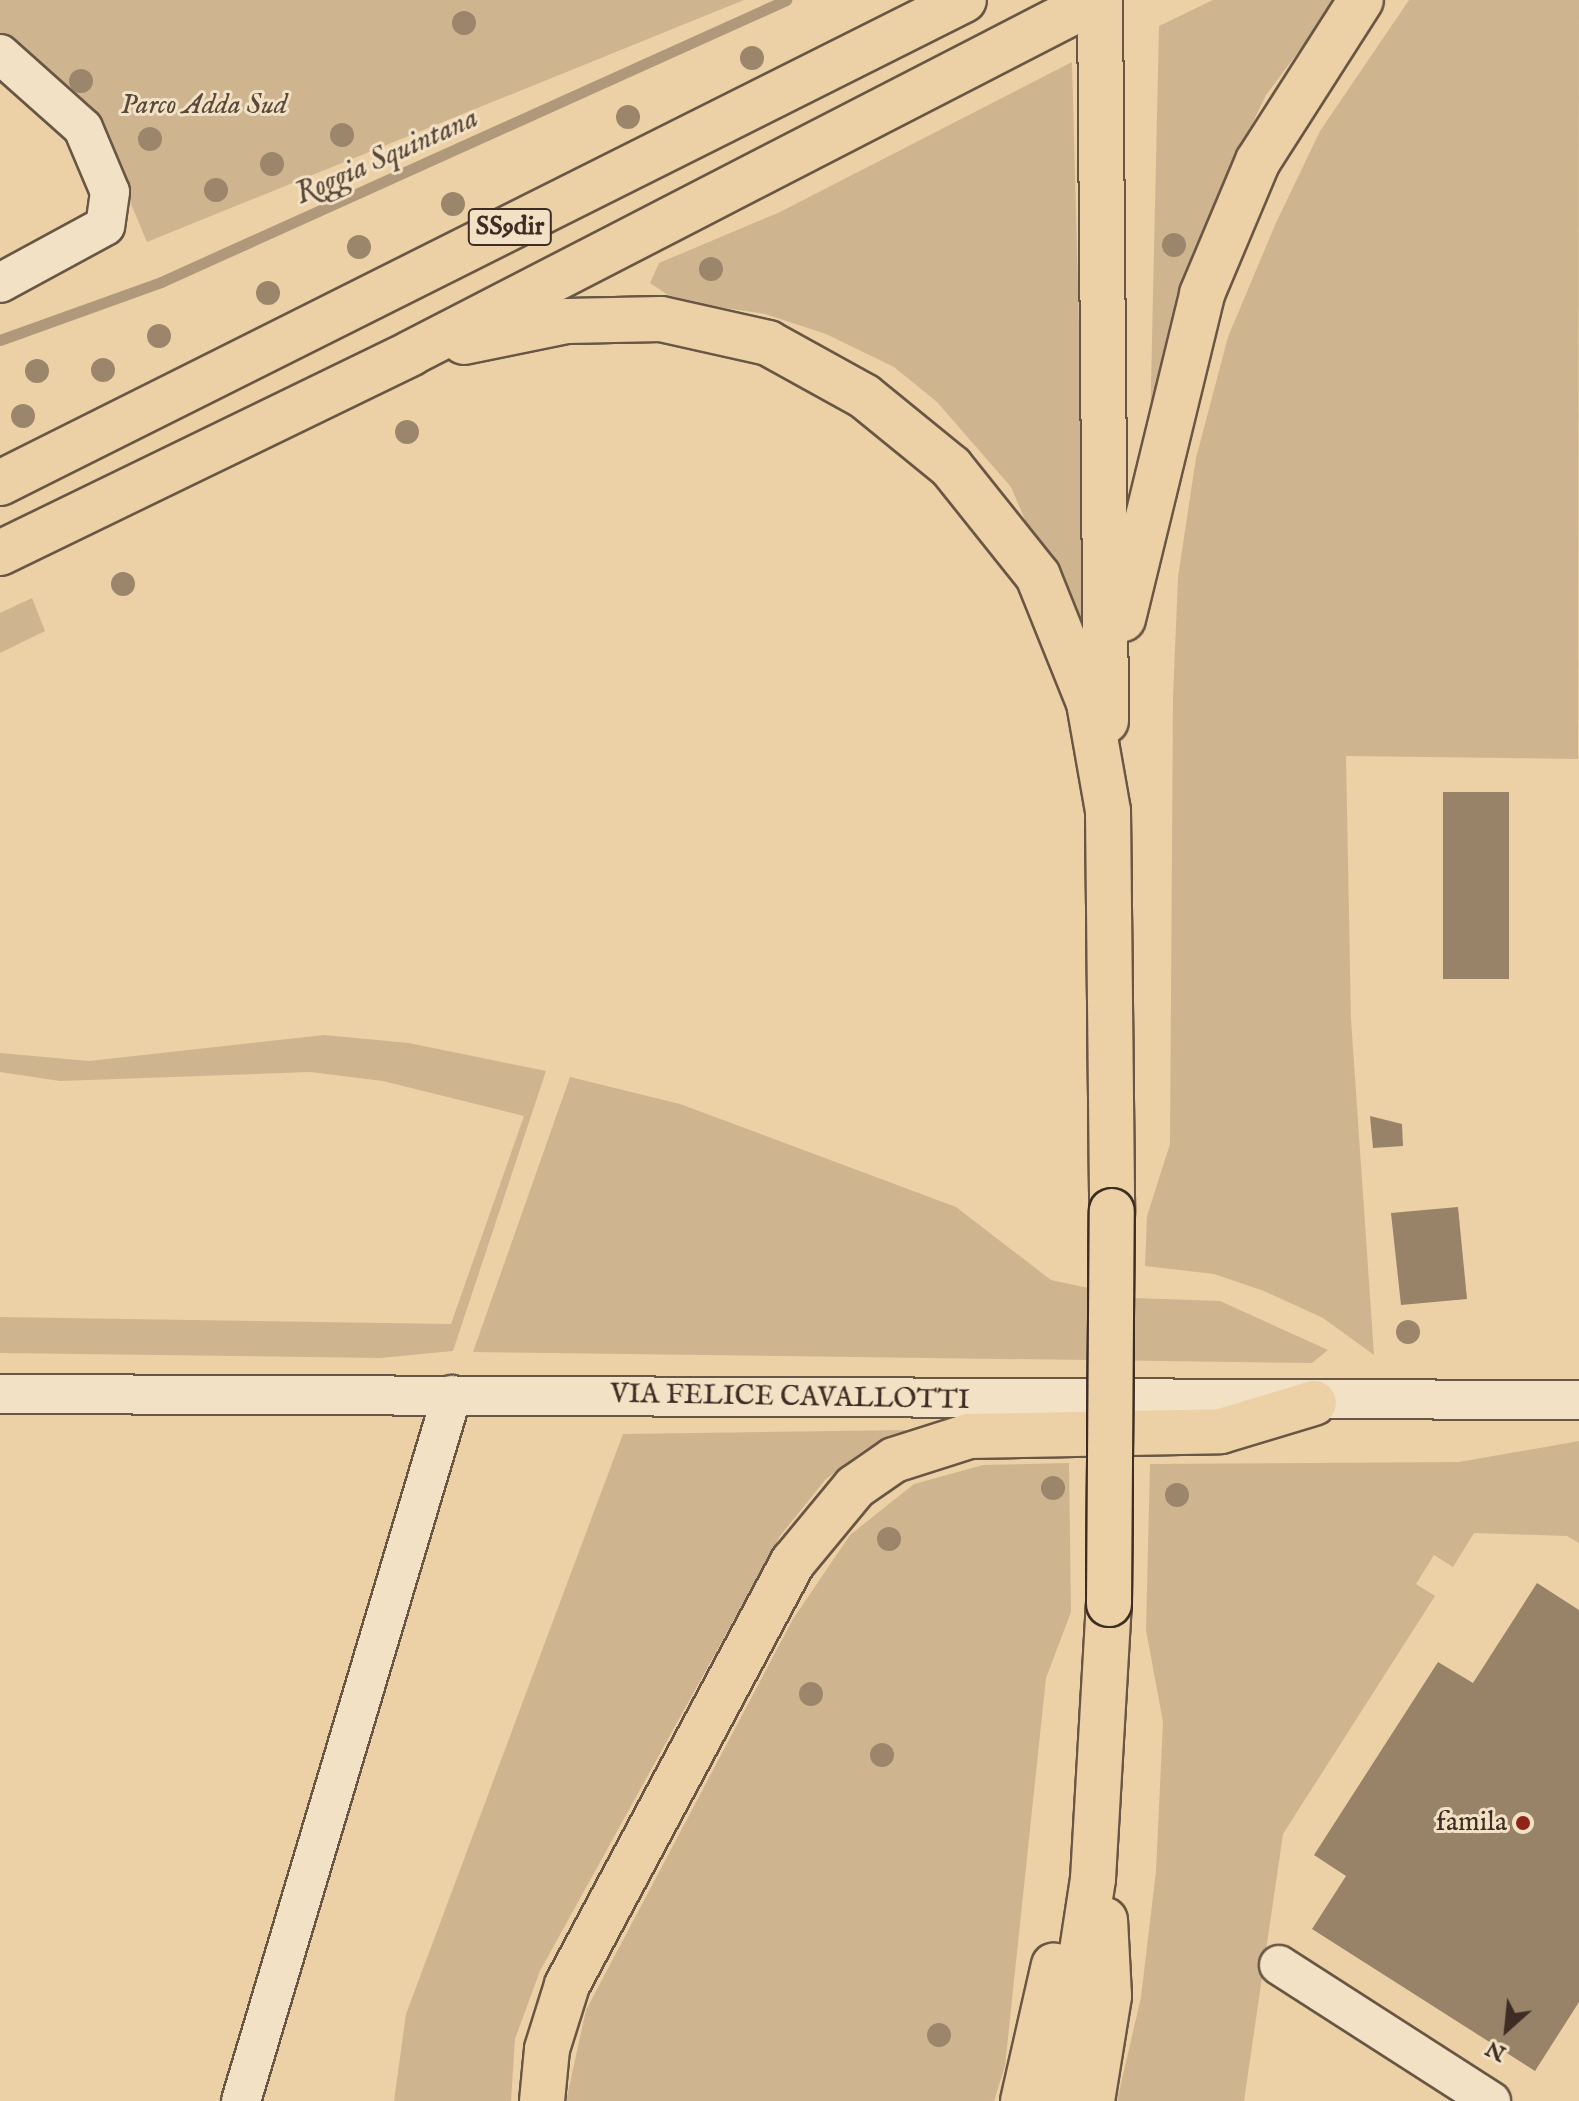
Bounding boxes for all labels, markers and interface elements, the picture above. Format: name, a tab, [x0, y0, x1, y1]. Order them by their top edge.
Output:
park label: Parco Adda Sud	[121, 89, 287, 123]
water label: Roggia Squintana	[290, 101, 484, 213]
road number: SS9dir	[466, 205, 554, 249]
street label: VIA FELICE CAVALLOTTI	[610, 1378, 970, 1418]
place label: famila	[1436, 1806, 1507, 1840]
marker: famila	[1514, 1814, 1532, 1832]
north arrow	[1467, 1989, 1547, 2069]
text: N	[1481, 2034, 1511, 2067]

